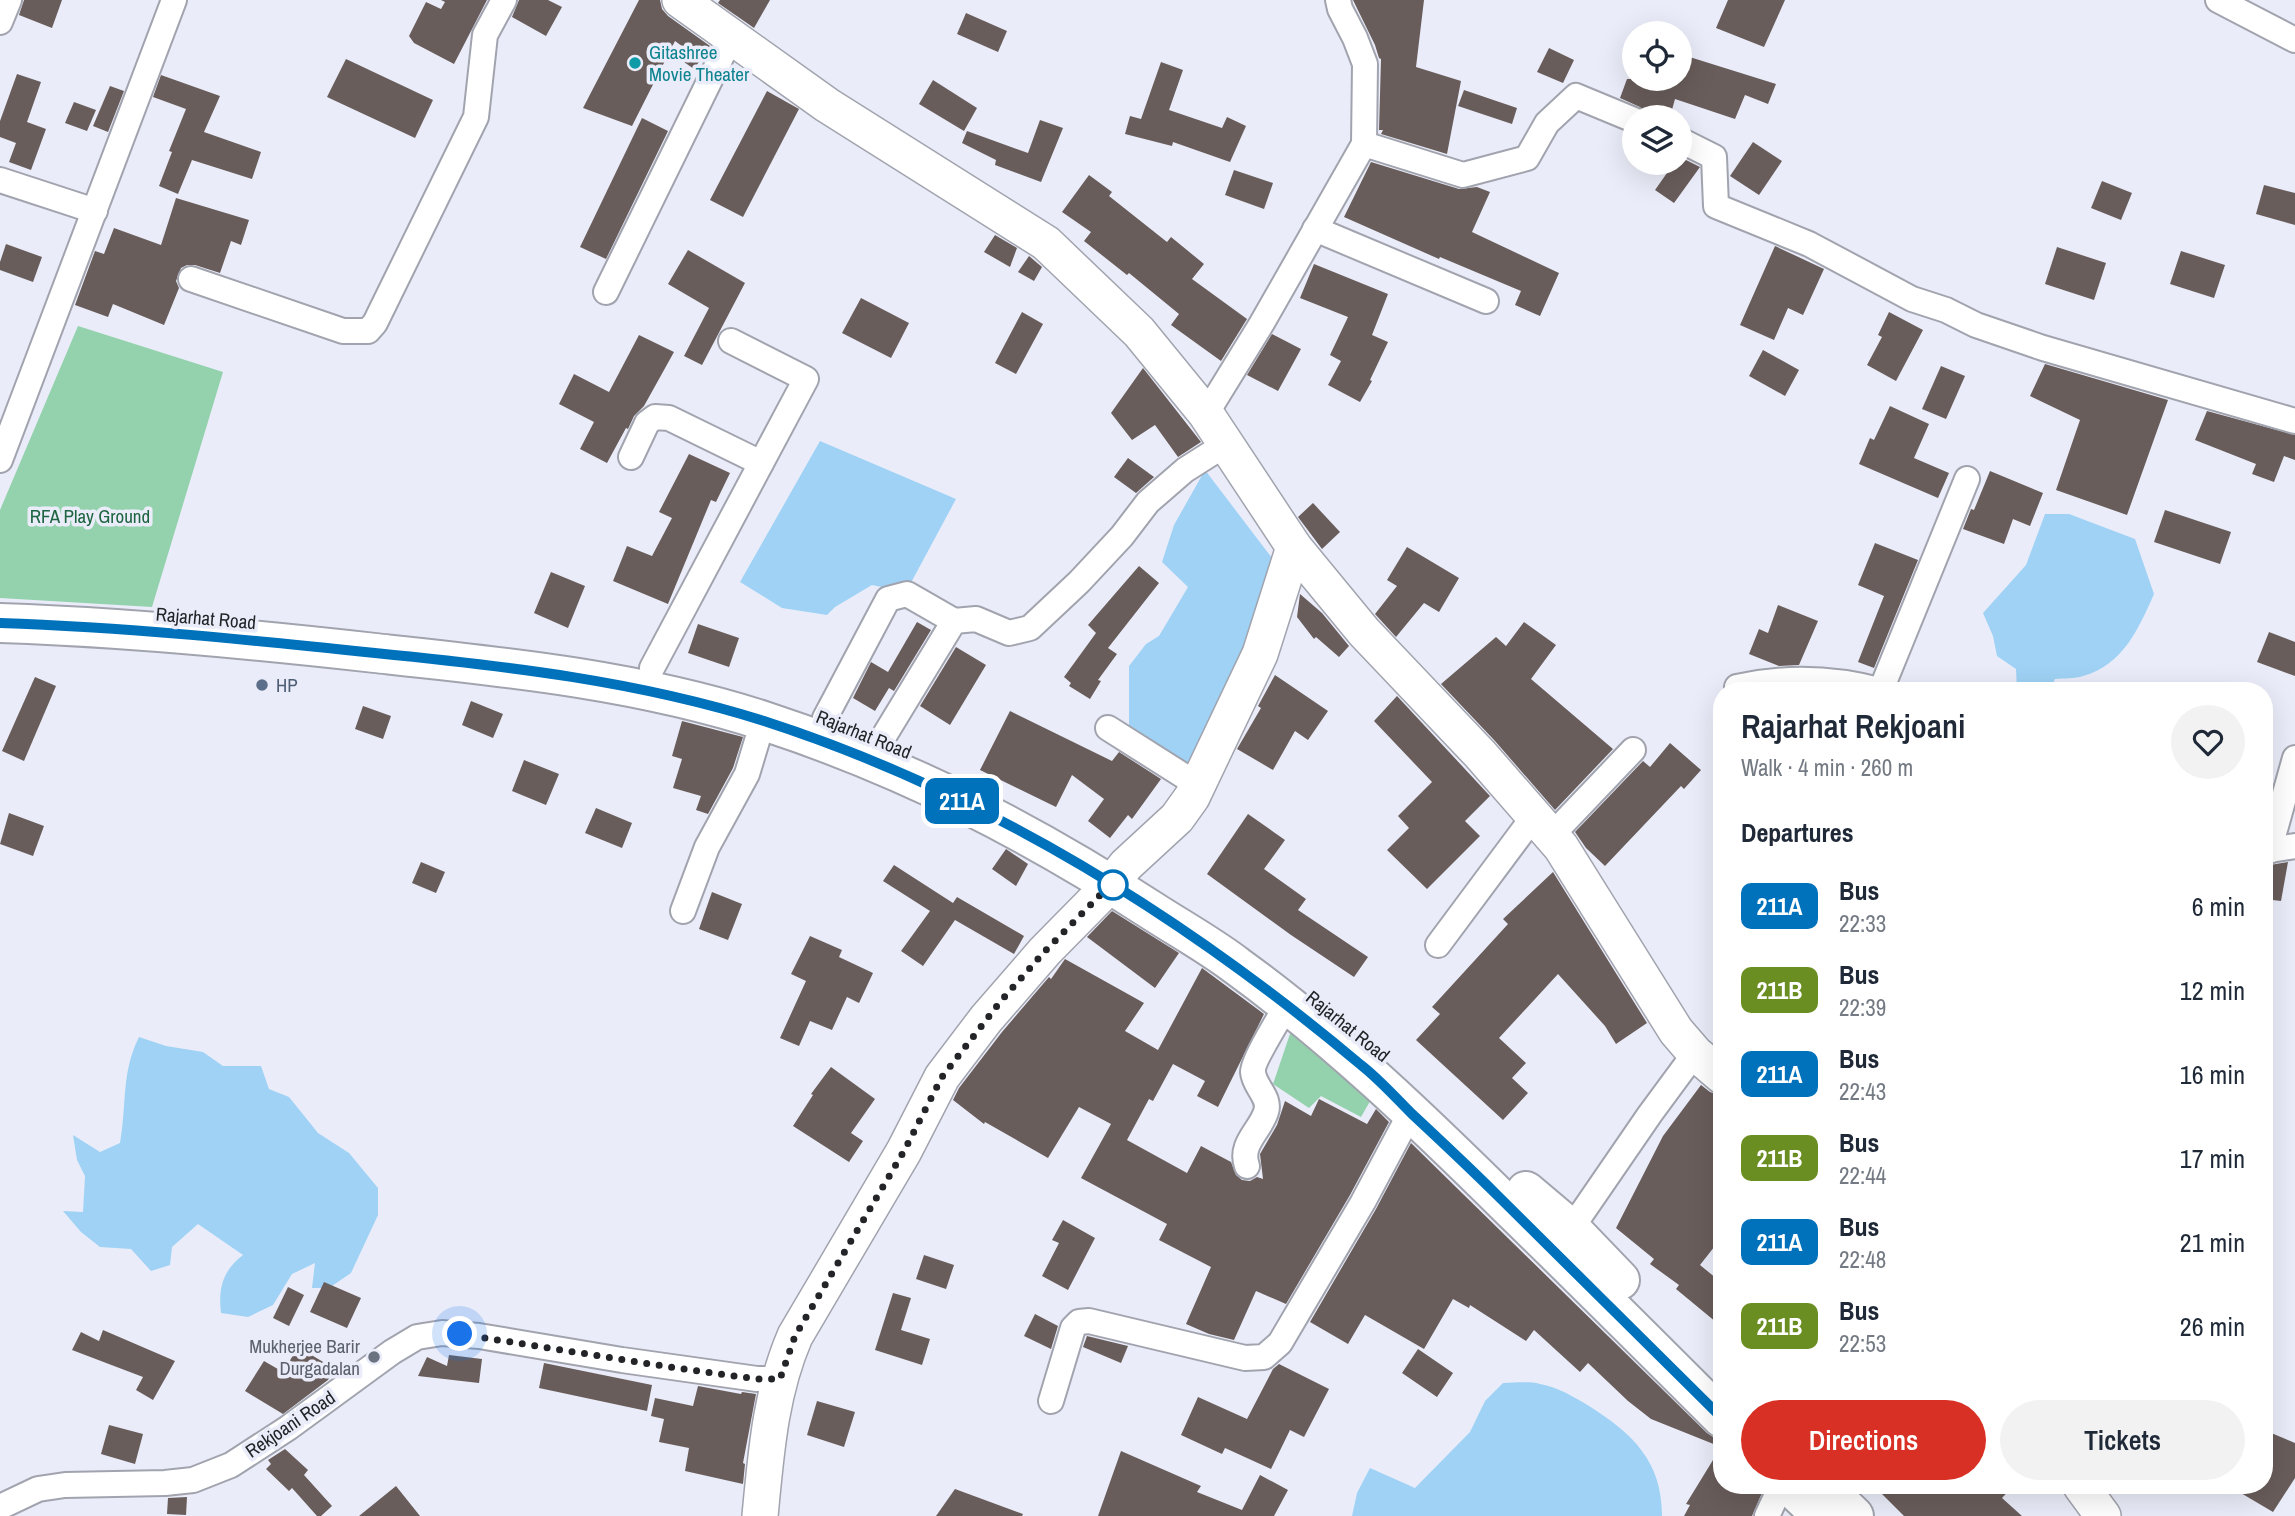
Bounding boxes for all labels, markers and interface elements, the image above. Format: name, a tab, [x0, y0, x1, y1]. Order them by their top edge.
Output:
map controls	[1622, 21, 1692, 175]
button: locate	[1622, 21, 1692, 91]
place label: Gitashree Movie Theater	[649, 39, 750, 87]
marker: Gitashree Movie Theater	[627, 55, 643, 71]
button: layers	[1622, 105, 1692, 175]
park label: RFA Play Ground	[30, 503, 150, 529]
street label: Rajarhat Road	[155, 601, 257, 635]
place label: HP	[276, 672, 298, 698]
marker: HP	[254, 677, 270, 693]
street label: Rajarhat Road	[813, 703, 915, 765]
text: Rajarhat Rekjoani	[1741, 704, 1966, 748]
button: heart	[2171, 705, 2245, 779]
text: Walk · 4 min · 260 m	[1741, 752, 1913, 783]
line badge: 211A	[913, 778, 1011, 824]
text: 211A	[939, 785, 985, 817]
text: Departures	[1741, 815, 1854, 850]
unlabelled marker	[1098, 870, 1128, 900]
text: Bus	[1839, 873, 1879, 908]
text: 6 min	[2192, 889, 2245, 924]
text: 211A	[1757, 890, 1802, 922]
text: 22:33	[1839, 908, 1886, 939]
text: Bus	[1839, 957, 1879, 992]
text: 12 min	[2180, 973, 2245, 1008]
text: 211B	[1757, 974, 1802, 1006]
street label: Rajarhat Road	[1301, 984, 1395, 1068]
text: 22:39	[1839, 992, 1886, 1023]
text: Bus	[1839, 1041, 1879, 1076]
text: 16 min	[2180, 1057, 2245, 1092]
text: 211A	[1757, 1058, 1802, 1090]
text: 22:43	[1839, 1076, 1886, 1107]
text: Bus	[1839, 1125, 1879, 1160]
text: 17 min	[2180, 1141, 2245, 1176]
text: 211B	[1757, 1142, 1802, 1174]
text: 22:44	[1839, 1160, 1886, 1191]
text: Bus	[1839, 1209, 1879, 1244]
text: 21 min	[2180, 1225, 2245, 1260]
text: 211A	[1757, 1226, 1802, 1258]
text: 22:48	[1839, 1244, 1886, 1275]
text: Bus	[1839, 1293, 1879, 1328]
text: 26 min	[2180, 1309, 2245, 1344]
text: 211B	[1757, 1310, 1802, 1342]
your location	[442, 1316, 477, 1351]
text: 22:53	[1839, 1328, 1886, 1359]
place label: Mukherjee Barir Durgadalan	[249, 1333, 361, 1381]
marker: Mukherjee Barir Durgadalan	[366, 1349, 382, 1365]
street label: Rekjoani Road	[240, 1384, 340, 1464]
button: Directions	[1741, 1400, 1986, 1480]
button: Tickets	[2000, 1400, 2245, 1480]

